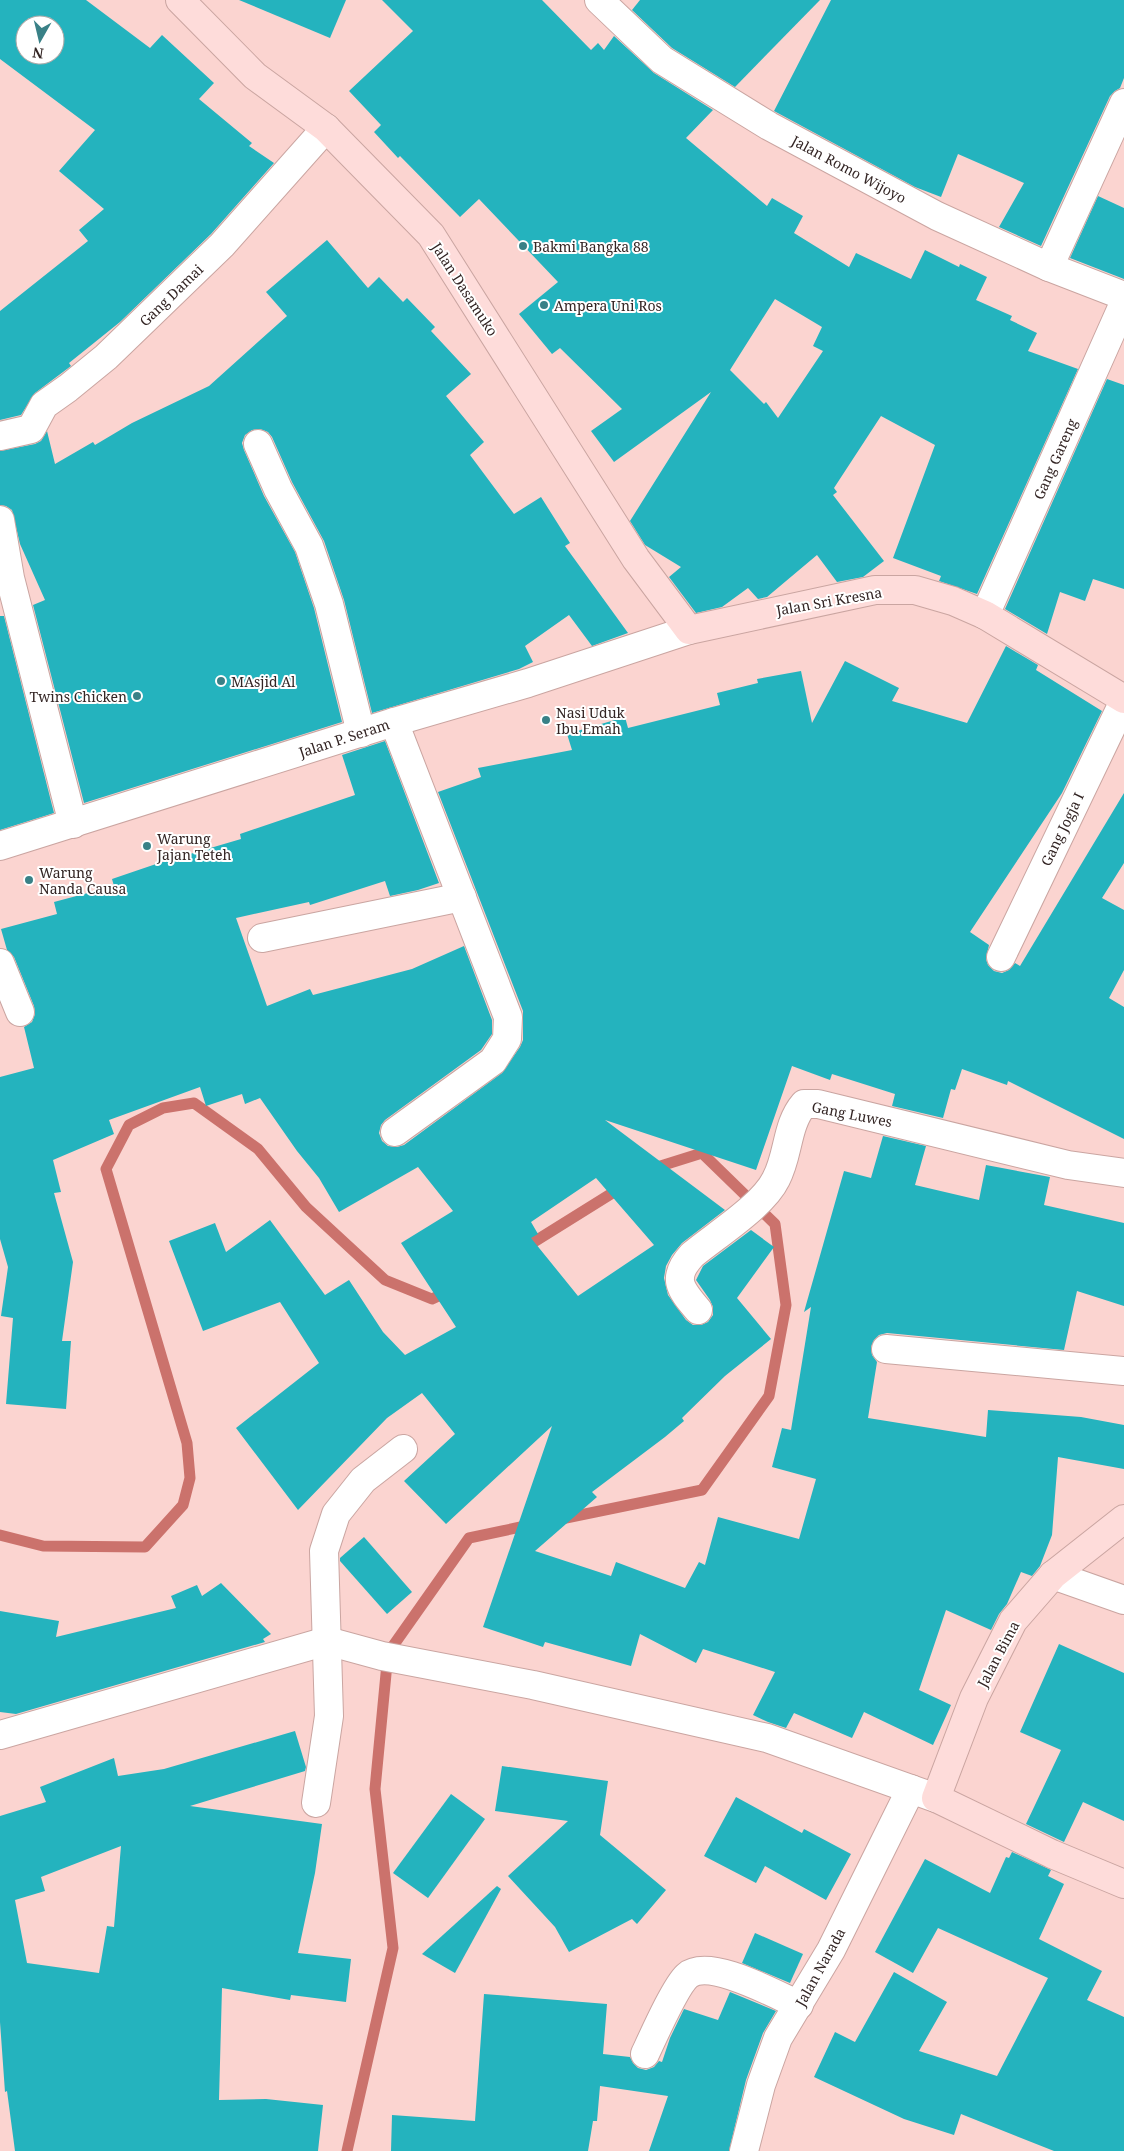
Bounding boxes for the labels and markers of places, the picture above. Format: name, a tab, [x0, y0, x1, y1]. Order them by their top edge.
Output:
place label: Bakmi Bangka 88	[533, 237, 649, 256]
marker: Bakmi Bangka 88	[517, 240, 529, 252]
place label: Ampera Uni Ros	[554, 296, 662, 315]
marker: Ampera Uni Ros	[538, 299, 550, 311]
place label: MAsjid Al	[231, 672, 296, 691]
marker: MAsjid Al	[215, 675, 227, 687]
place label: Twins Chicken	[30, 687, 127, 706]
marker: Twins Chicken	[131, 690, 143, 702]
place label: Nasi Uduk Ibu Emah	[556, 703, 626, 738]
marker: Nasi Uduk Ibu Emah	[540, 714, 552, 726]
place label: Warung Jajan Teteh	[156, 829, 231, 864]
marker: Warung Jajan Teteh	[141, 840, 153, 852]
place label: Warung Nanda Causa	[39, 863, 126, 898]
marker: Warung Nanda Causa	[23, 874, 35, 886]

